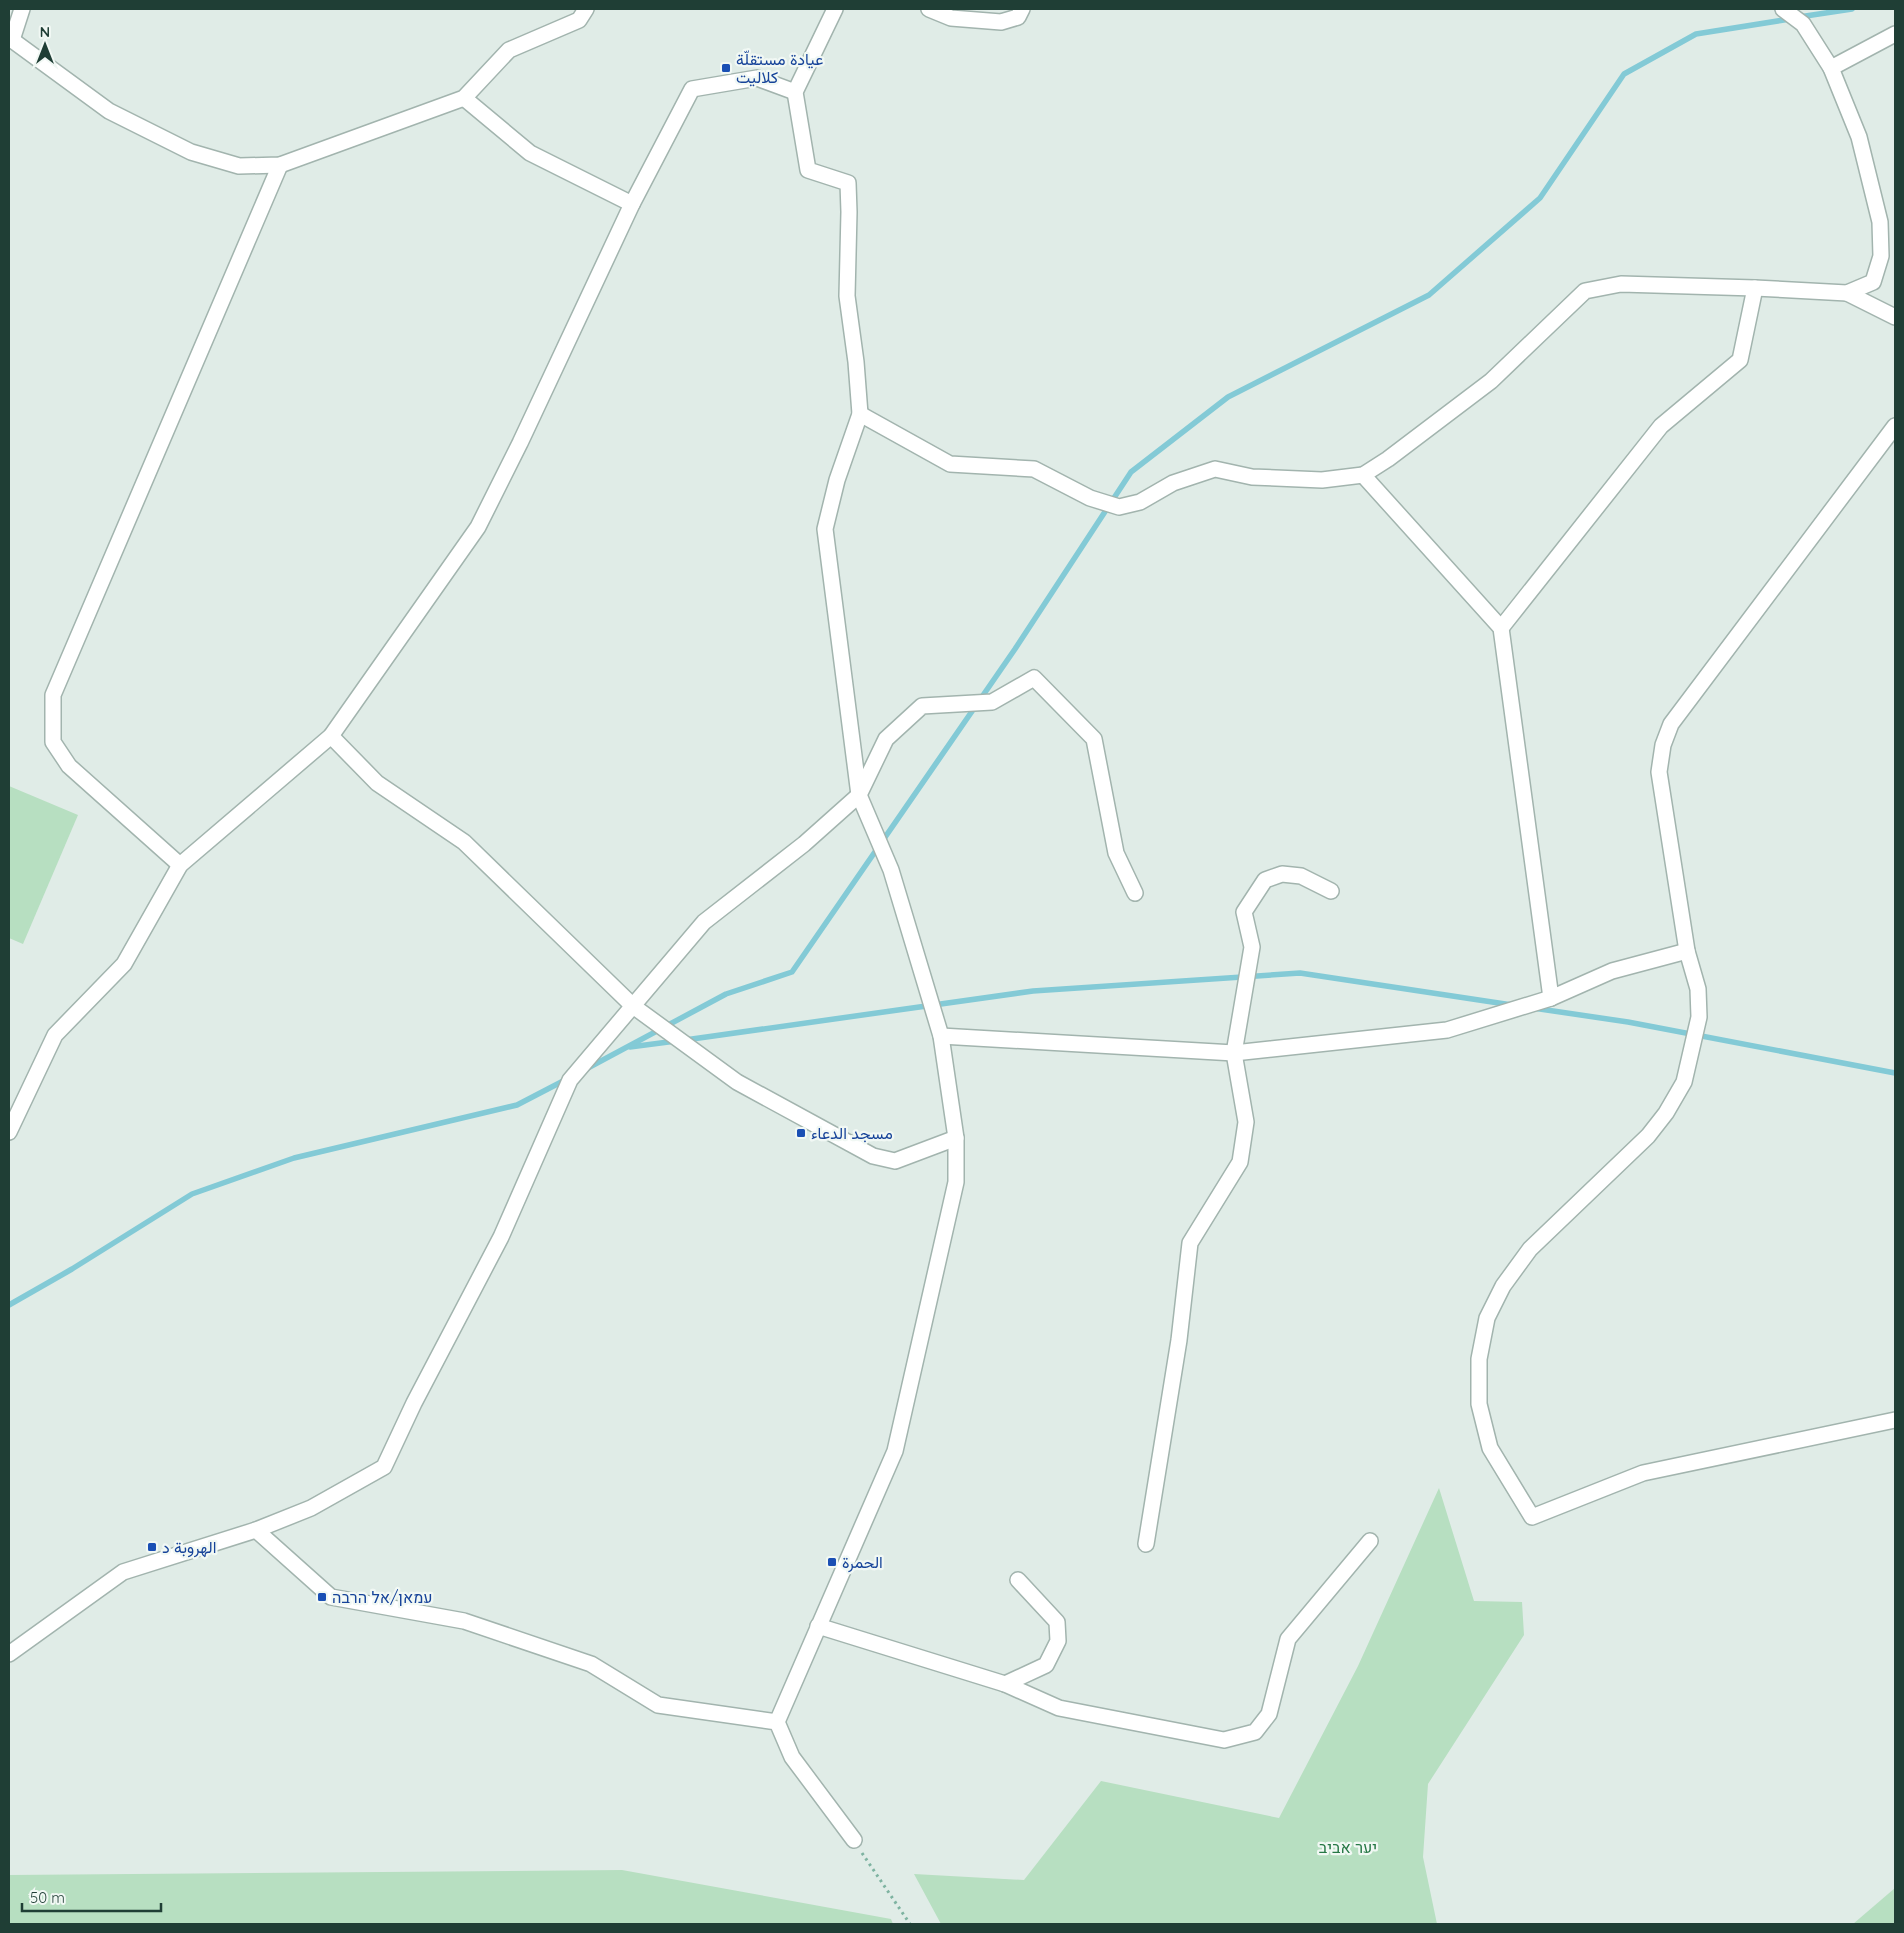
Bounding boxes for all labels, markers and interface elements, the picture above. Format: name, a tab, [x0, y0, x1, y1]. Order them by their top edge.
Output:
north arrow	[20, 20, 70, 70]
text: N	[40, 23, 50, 41]
place label: عيادة مستقلّة كلاليت	[736, 49, 823, 87]
marker: عيادة مستقلّة كلاليت	[720, 62, 732, 74]
place label: مسجد الدعاء	[811, 1123, 893, 1143]
marker: مسجد الدعاء	[795, 1127, 807, 1139]
place label: الهروبة د	[162, 1537, 216, 1558]
marker: الهروبة د	[146, 1541, 158, 1553]
place label: الحمرة	[842, 1552, 883, 1573]
marker: الحمرة	[826, 1556, 838, 1568]
place label: עמאן/אל הרבה	[332, 1587, 433, 1607]
marker: עמאן/אל הרבה	[316, 1591, 328, 1603]
park label: יער אביב	[1319, 1837, 1377, 1857]
scale bar	[22, 1880, 161, 1912]
text: 50 m	[30, 1888, 65, 1907]

